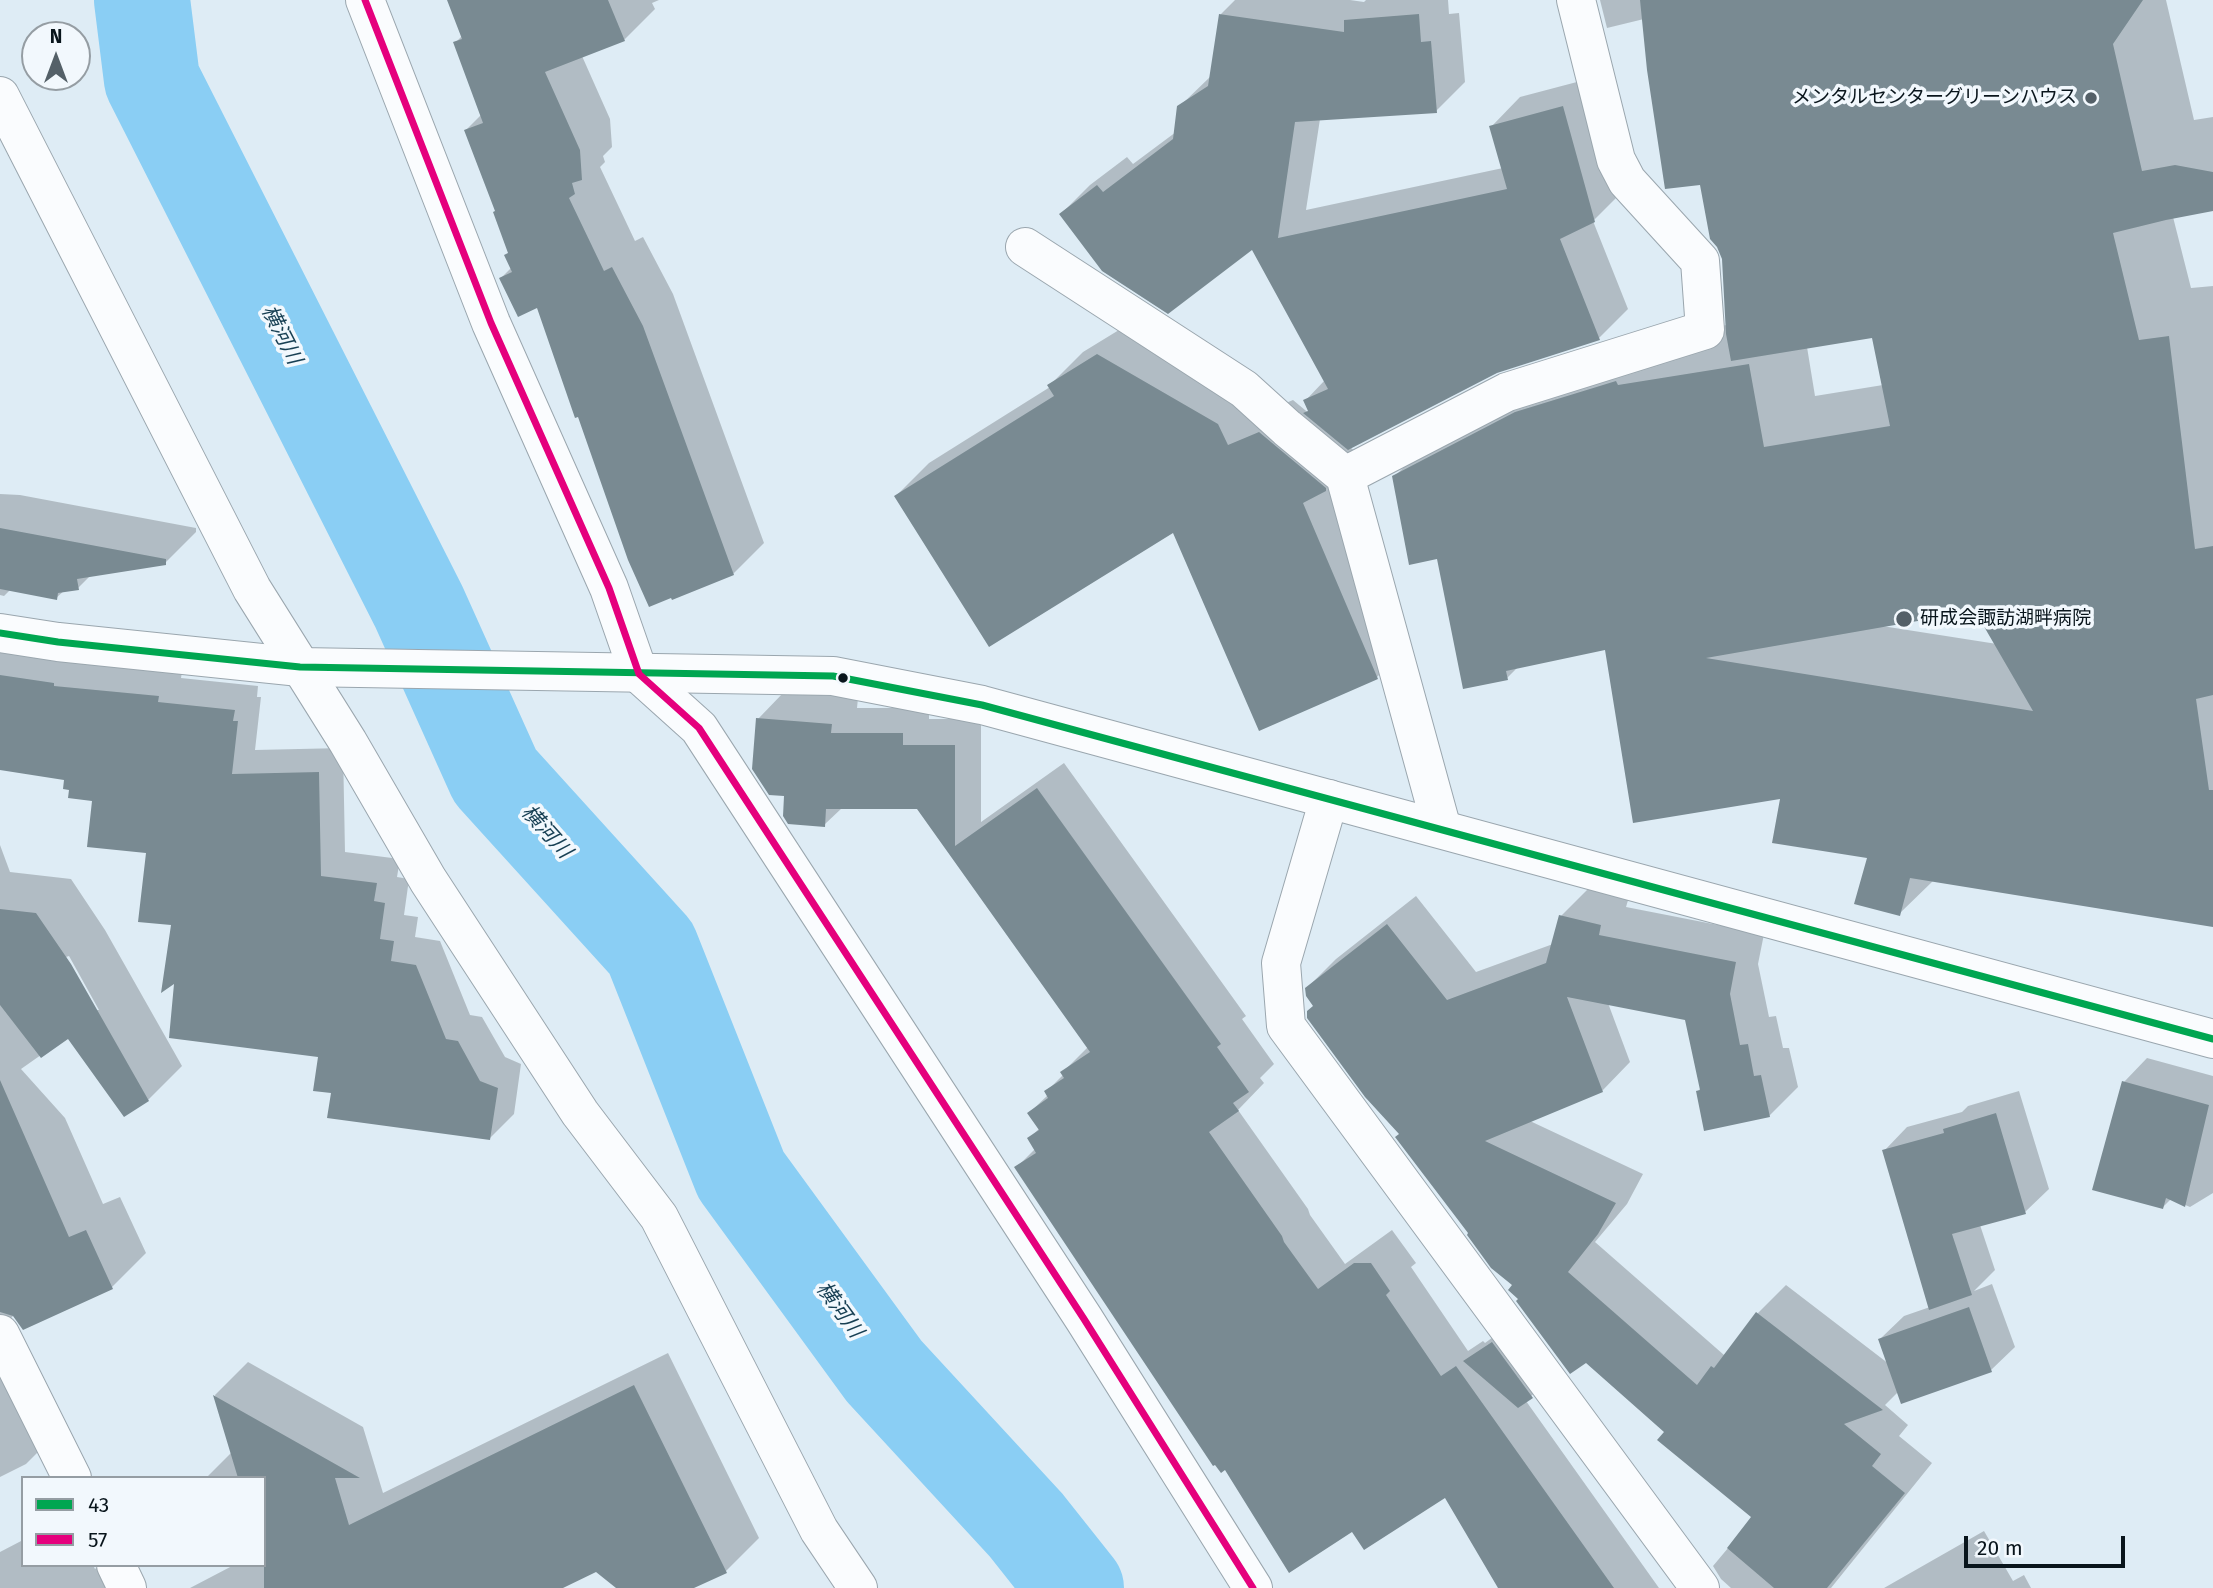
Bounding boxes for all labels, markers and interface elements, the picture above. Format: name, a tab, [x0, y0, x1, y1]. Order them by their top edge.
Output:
north arrow	[21, 21, 91, 91]
text: N	[50, 25, 62, 48]
place label: メンタルセンターグリーンハウス	[1792, 87, 2077, 109]
marker: メンタルセンターグリーンハウス	[2083, 90, 2099, 106]
water label: 横河川	[255, 301, 307, 369]
place label: 研成会諏訪湖畔病院	[1920, 608, 2091, 630]
marker: 研成会諏訪湖畔病院	[1894, 609, 1914, 629]
unlabelled marker	[836, 671, 850, 685]
water label: 横河川	[516, 800, 576, 864]
water label: 横河川	[810, 1277, 868, 1343]
legend	[21, 1476, 266, 1567]
text: 43	[88, 1492, 109, 1518]
scale bar	[1968, 1522, 2129, 1566]
text: 57	[88, 1527, 107, 1553]
text: 20 m	[1977, 1535, 2023, 1561]

